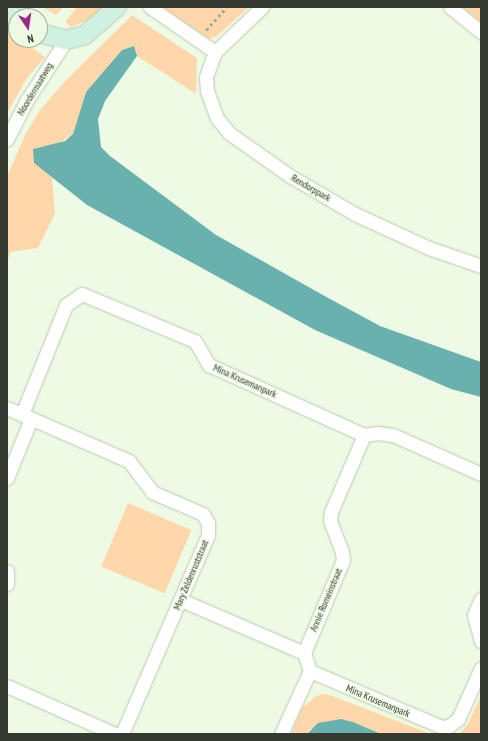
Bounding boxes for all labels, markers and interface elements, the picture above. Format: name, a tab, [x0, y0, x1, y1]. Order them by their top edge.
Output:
north arrow	[8, 8, 48, 48]
text: N	[26, 31, 35, 46]
street label: Noordermaatweg	[15, 60, 55, 118]
street label: Rendorppark	[289, 172, 333, 204]
street label: Mina Krusemanpark	[211, 362, 279, 400]
street label: Mary Zeldenruststraat	[171, 538, 211, 612]
street label: Annie Romeinstraat	[307, 567, 345, 633]
street label: Mina Krusemanpark	[344, 682, 412, 720]

